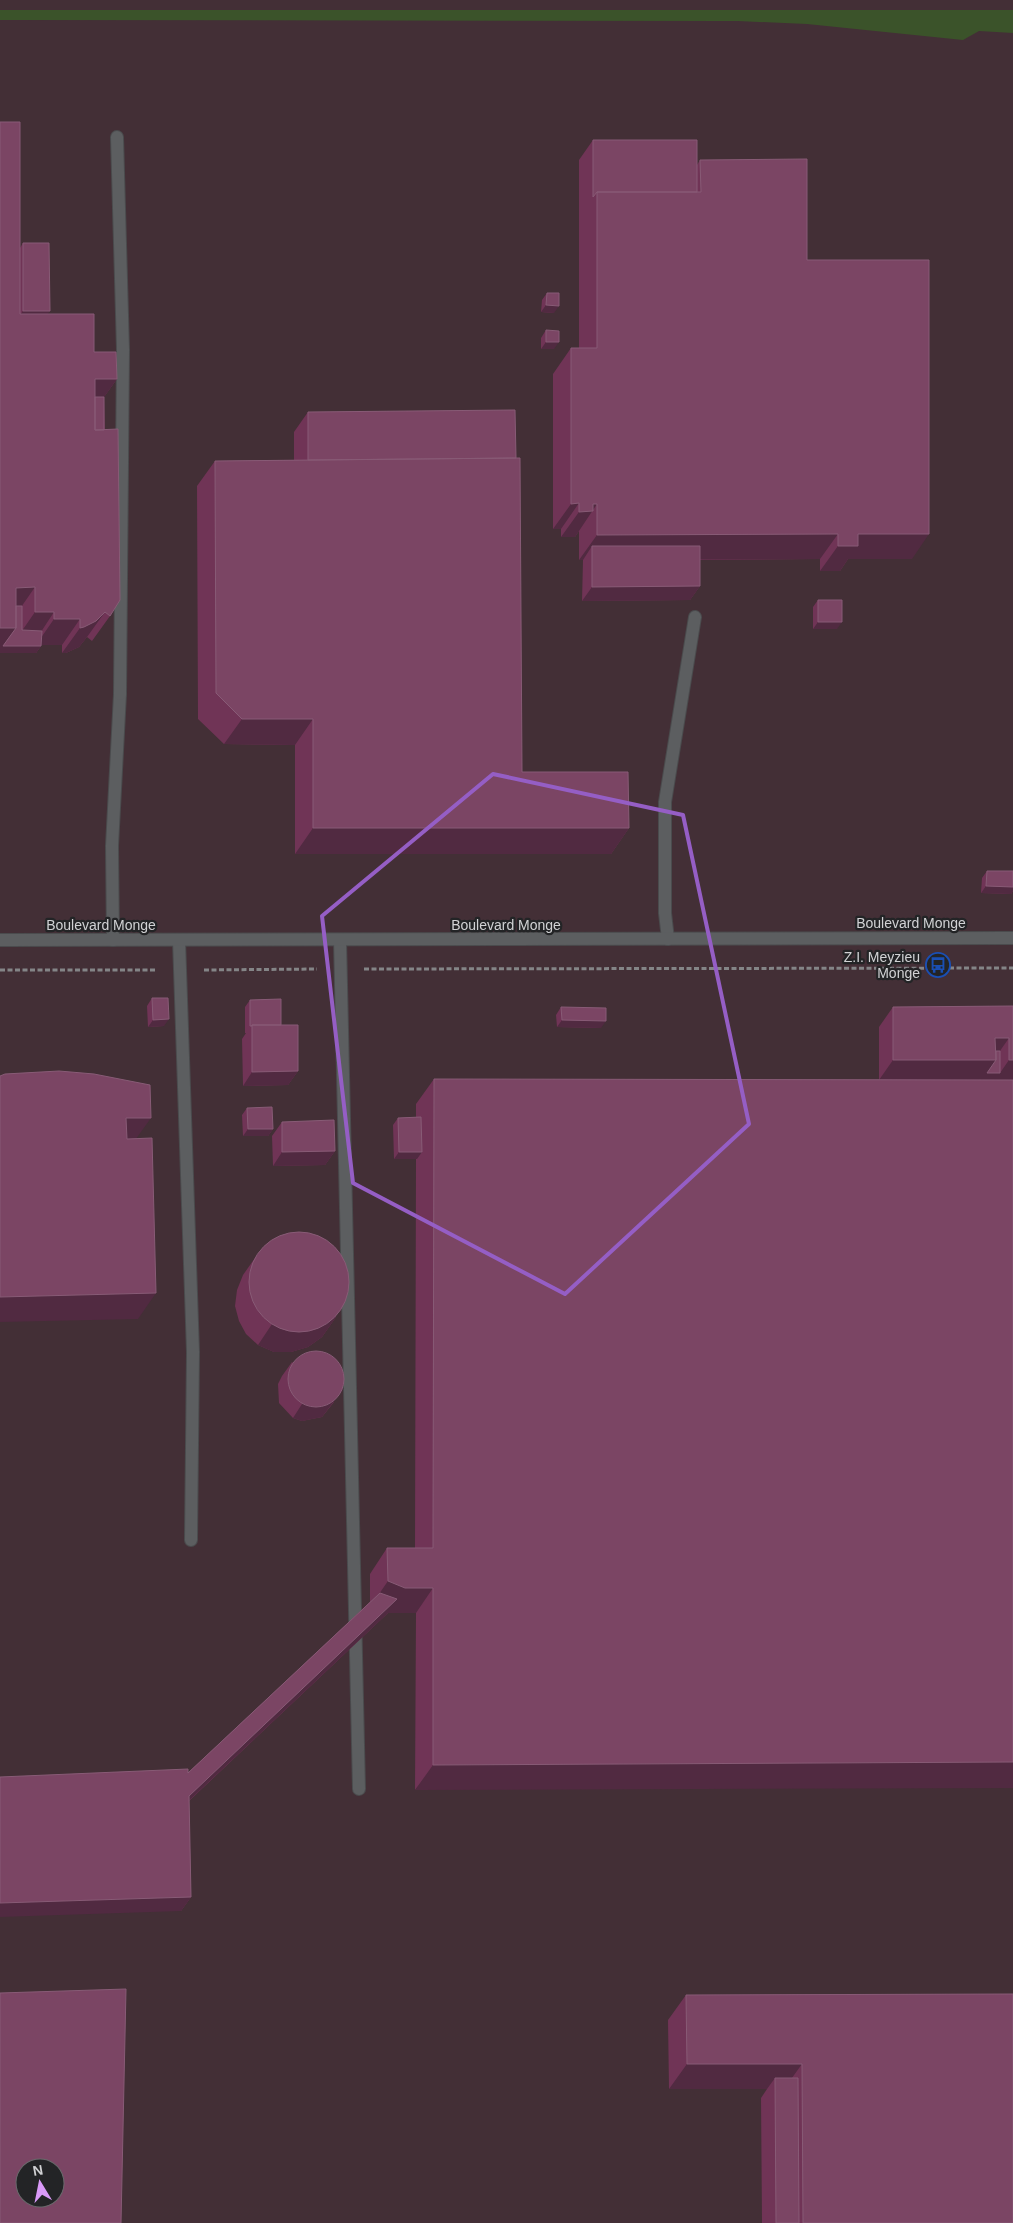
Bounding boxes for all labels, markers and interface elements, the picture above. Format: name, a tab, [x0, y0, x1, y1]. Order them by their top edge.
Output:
street label: Boulevard Monge	[856, 915, 966, 931]
street label: Boulevard Monge	[46, 917, 156, 933]
street label: Boulevard Monge	[451, 917, 561, 933]
place label: Z.I. Meyzieu Monge	[844, 949, 920, 981]
bus stop icon: Z.I. Meyzieu Monge	[925, 952, 951, 978]
north arrow	[15, 2158, 65, 2208]
text: N	[31, 2161, 44, 2179]

